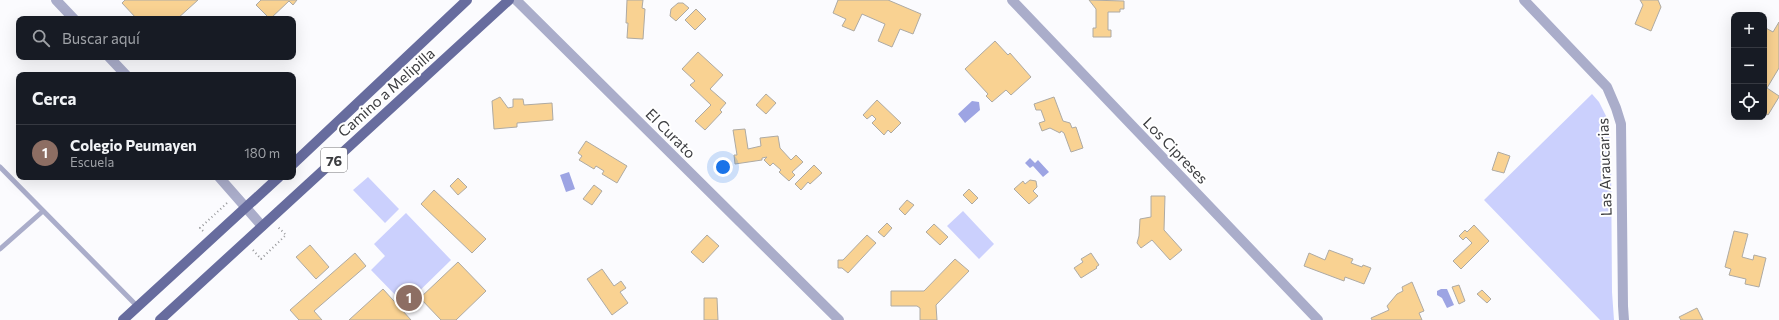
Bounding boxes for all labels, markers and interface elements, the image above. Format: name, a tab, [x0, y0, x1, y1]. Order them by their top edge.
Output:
map controls	[1731, 12, 1767, 120]
button: +	[1731, 12, 1767, 48]
search box	[16, 16, 296, 60]
icon: search	[30, 27, 52, 49]
text: Buscar aquí	[62, 29, 140, 47]
street label: Camino a Melipilla	[334, 44, 438, 140]
button: −	[1731, 48, 1767, 84]
button: locate	[1731, 84, 1767, 120]
text: Cerca	[32, 88, 77, 109]
street label: El Curato	[642, 104, 700, 162]
street label: Los Cipreses	[1140, 113, 1212, 187]
street label: Las Araucarias	[1593, 117, 1615, 216]
text: Colegio Peumayen	[70, 136, 197, 154]
text: 1	[42, 145, 48, 161]
text: 180 m	[244, 145, 280, 161]
road number: 76	[321, 148, 347, 172]
text: Escuela	[70, 154, 114, 170]
your location	[713, 157, 733, 177]
pin: 1	[396, 283, 422, 313]

